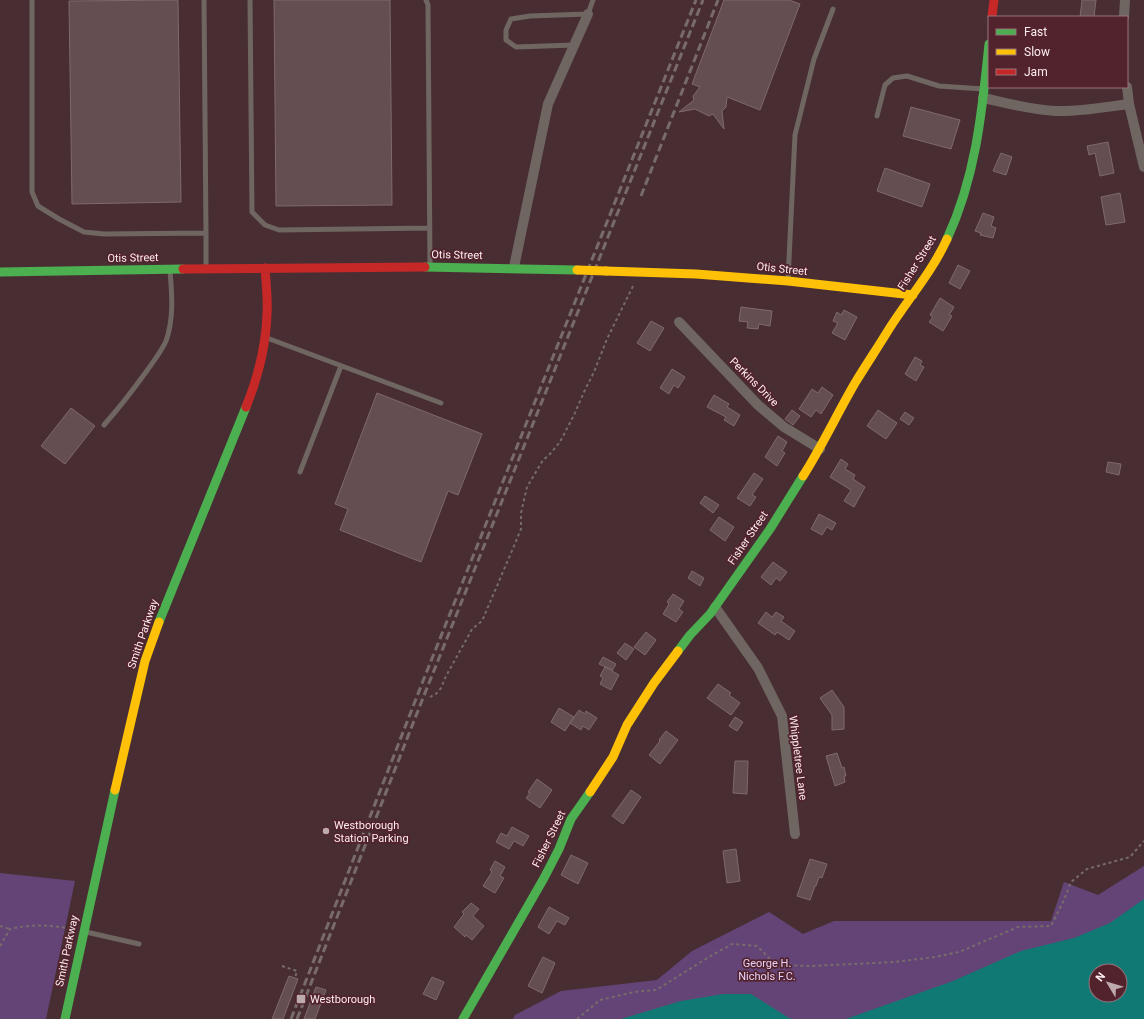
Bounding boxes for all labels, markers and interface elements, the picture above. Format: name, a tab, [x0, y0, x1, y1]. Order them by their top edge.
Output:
legend	[988, 16, 1128, 88]
text: Fast	[1024, 25, 1047, 39]
text: Slow	[1024, 45, 1050, 59]
text: Jam	[1024, 65, 1048, 79]
street label: Fisher Street	[895, 233, 939, 293]
street label: Otis Street	[431, 248, 483, 262]
street label: Otis Street	[107, 251, 159, 265]
street label: Otis Street	[756, 260, 809, 278]
street label: Perkins Drive	[727, 355, 781, 409]
street label: Fisher Street	[725, 508, 771, 567]
street label: Smith Parkway	[125, 597, 161, 671]
street label: Whippletree Lane	[786, 715, 810, 801]
street label: Fisher Street	[530, 808, 569, 870]
place label: Westborough Station Parking	[334, 819, 409, 845]
marker: Westborough Station Parking	[321, 826, 331, 836]
street label: Smith Parkway	[53, 913, 81, 988]
park label: George H. Nichols F.C.	[738, 957, 796, 983]
north arrow	[1088, 963, 1128, 1003]
text: N	[1093, 970, 1108, 984]
marker: Westborough	[295, 993, 307, 1005]
place label: Westborough	[310, 993, 375, 1006]

